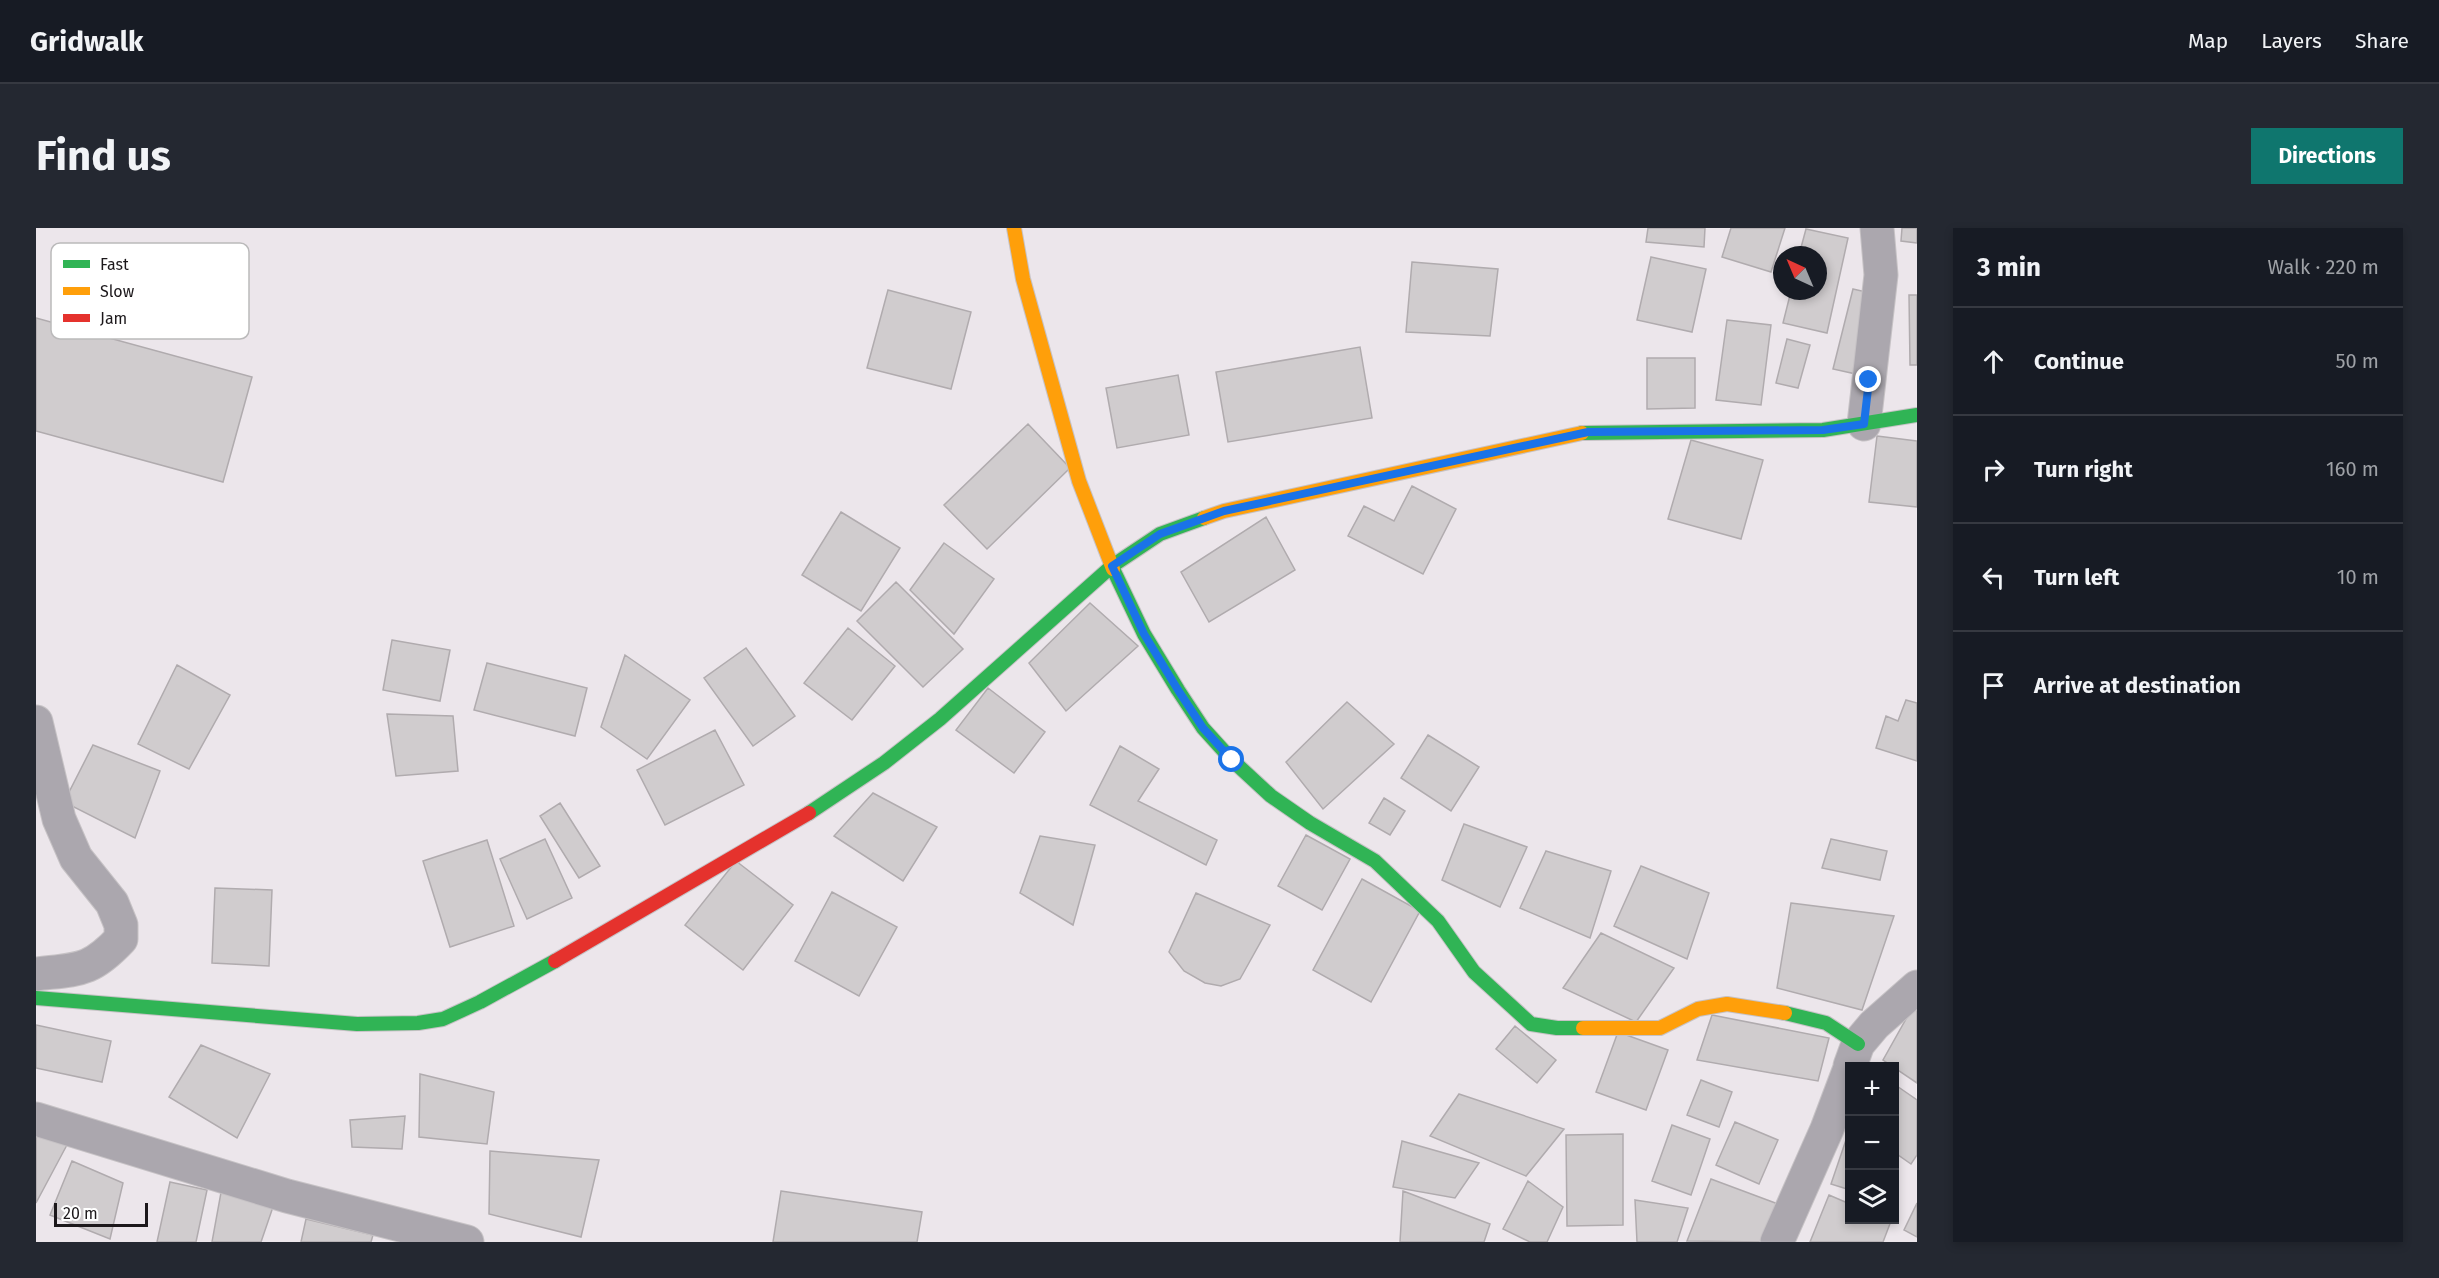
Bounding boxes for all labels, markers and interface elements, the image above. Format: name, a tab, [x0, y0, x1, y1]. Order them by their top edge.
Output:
text: Gridwalk	[30, 25, 143, 58]
text: Map	[2188, 28, 2228, 54]
text: Layers	[2261, 28, 2322, 54]
text: Share	[2355, 28, 2409, 54]
button: Directions	[2251, 128, 2403, 184]
text: Find us	[36, 131, 171, 181]
legend	[51, 243, 249, 339]
north arrow	[1773, 246, 1827, 300]
text: 3 min	[1977, 252, 2041, 283]
text: Fast	[100, 255, 129, 274]
text: Walk · 220 m	[2268, 255, 2379, 279]
text: Slow	[100, 282, 135, 301]
text: Jam	[100, 309, 127, 328]
icon: ahead	[1977, 345, 2010, 378]
text: Continue	[2034, 348, 2124, 375]
text: 50 m	[2335, 349, 2379, 373]
route end	[1855, 366, 1881, 392]
icon: right	[1977, 453, 2010, 486]
text: Turn right	[2034, 456, 2133, 483]
text: 160 m	[2326, 457, 2379, 481]
icon: left	[1977, 561, 2010, 594]
text: Turn left	[2034, 564, 2119, 591]
text: 10 m	[2337, 565, 2379, 589]
icon: arrive	[1977, 669, 2010, 702]
text: Arrive at destination	[2034, 672, 2241, 699]
route start	[1218, 746, 1244, 772]
map controls	[1845, 1062, 1899, 1224]
button: +	[1845, 1062, 1899, 1116]
button: −	[1845, 1116, 1899, 1170]
button: layers	[1845, 1170, 1899, 1224]
scale bar	[54, 1200, 148, 1228]
text: 20 m	[63, 1204, 98, 1223]

